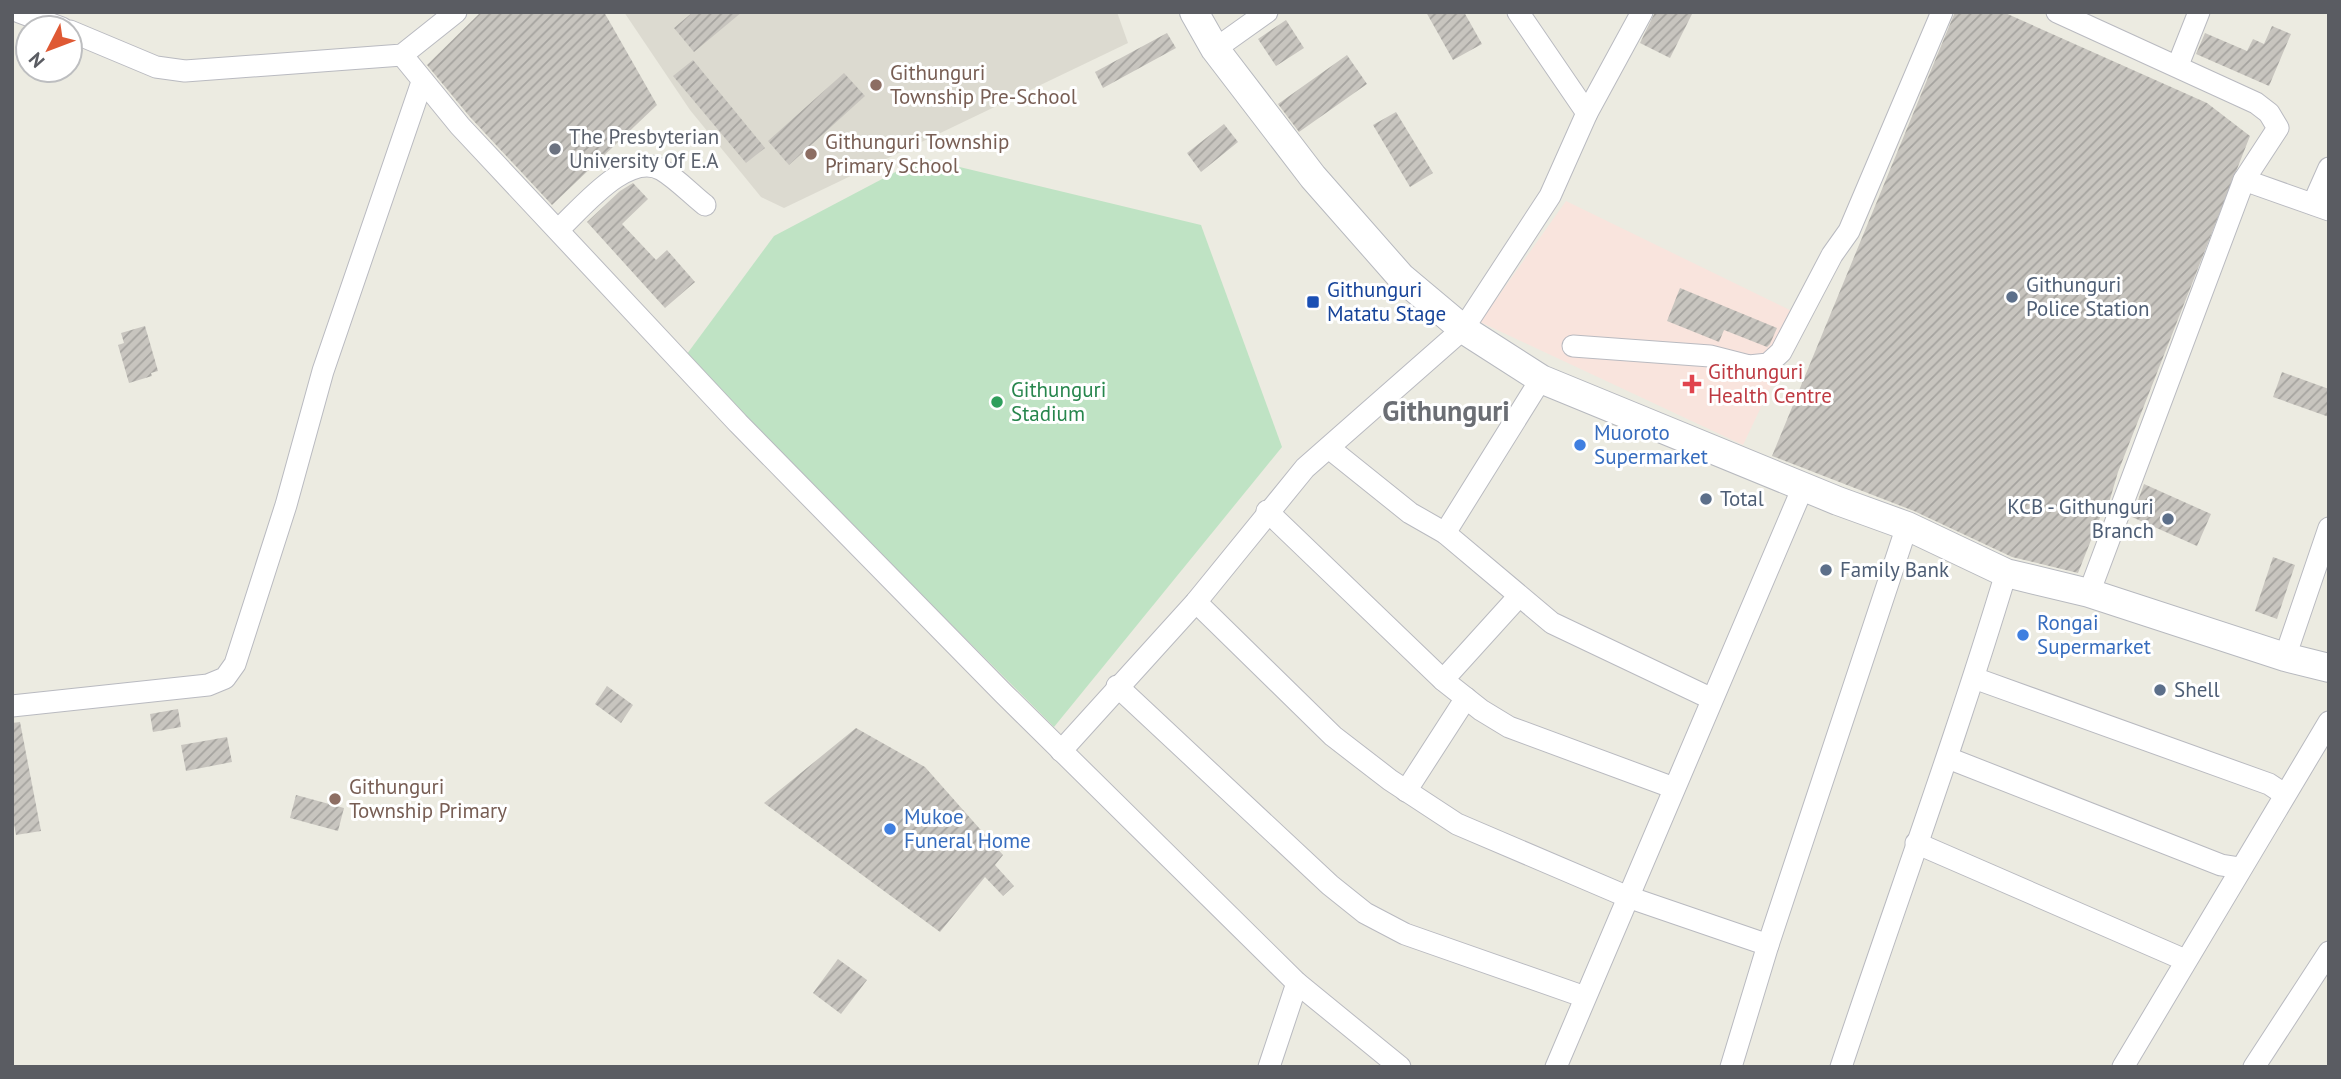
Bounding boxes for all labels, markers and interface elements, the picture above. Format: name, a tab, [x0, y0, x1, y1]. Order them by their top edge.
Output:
north arrow	[14, 14, 84, 84]
text: N	[23, 48, 49, 73]
place label: Githunguri Township Pre-School	[890, 59, 1077, 110]
marker: Githunguri Township Pre-School	[868, 77, 884, 93]
place label: The Presbyterian University Of E.A	[569, 123, 719, 174]
place label: Githunguri Township Primary School	[825, 128, 1009, 179]
marker: The Presbyterian University Of E.A	[547, 141, 563, 157]
marker: Githunguri Township Primary School	[803, 146, 819, 162]
place label: Githunguri Police Station	[2026, 271, 2149, 322]
place label: Githunguri Matatu Stage	[1327, 276, 1446, 327]
marker: Githunguri Police Station	[2004, 289, 2020, 305]
marker: Githunguri Matatu Stage	[1305, 294, 1321, 310]
place label: Githunguri Health Centre	[1708, 358, 1832, 409]
marker: Githunguri Health Centre	[1682, 374, 1702, 394]
place label: Githunguri Stadium	[1011, 376, 1106, 427]
district label: Githunguri	[1382, 392, 1510, 429]
marker: Githunguri Stadium	[989, 394, 1005, 410]
place label: Muoroto Supermarket	[1594, 419, 1708, 470]
marker: Muoroto Supermarket	[1572, 437, 1588, 453]
place label: Total	[1720, 485, 1764, 512]
marker: Total	[1698, 491, 1714, 507]
place label: KCB - Githunguri Branch	[2007, 493, 2154, 544]
marker: KCB - Githunguri Branch	[2160, 511, 2176, 527]
place label: Family Bank	[1840, 556, 1949, 583]
marker: Family Bank	[1818, 562, 1834, 578]
place label: Rongai Supermarket	[2037, 609, 2151, 660]
marker: Rongai Supermarket	[2015, 627, 2031, 643]
place label: Shell	[2174, 676, 2220, 703]
marker: Shell	[2152, 682, 2168, 698]
place label: Githunguri Township Primary	[349, 773, 507, 824]
marker: Githunguri Township Primary	[327, 791, 343, 807]
place label: Mukoe Funeral Home	[904, 803, 1031, 854]
marker: Mukoe Funeral Home	[882, 821, 898, 837]

